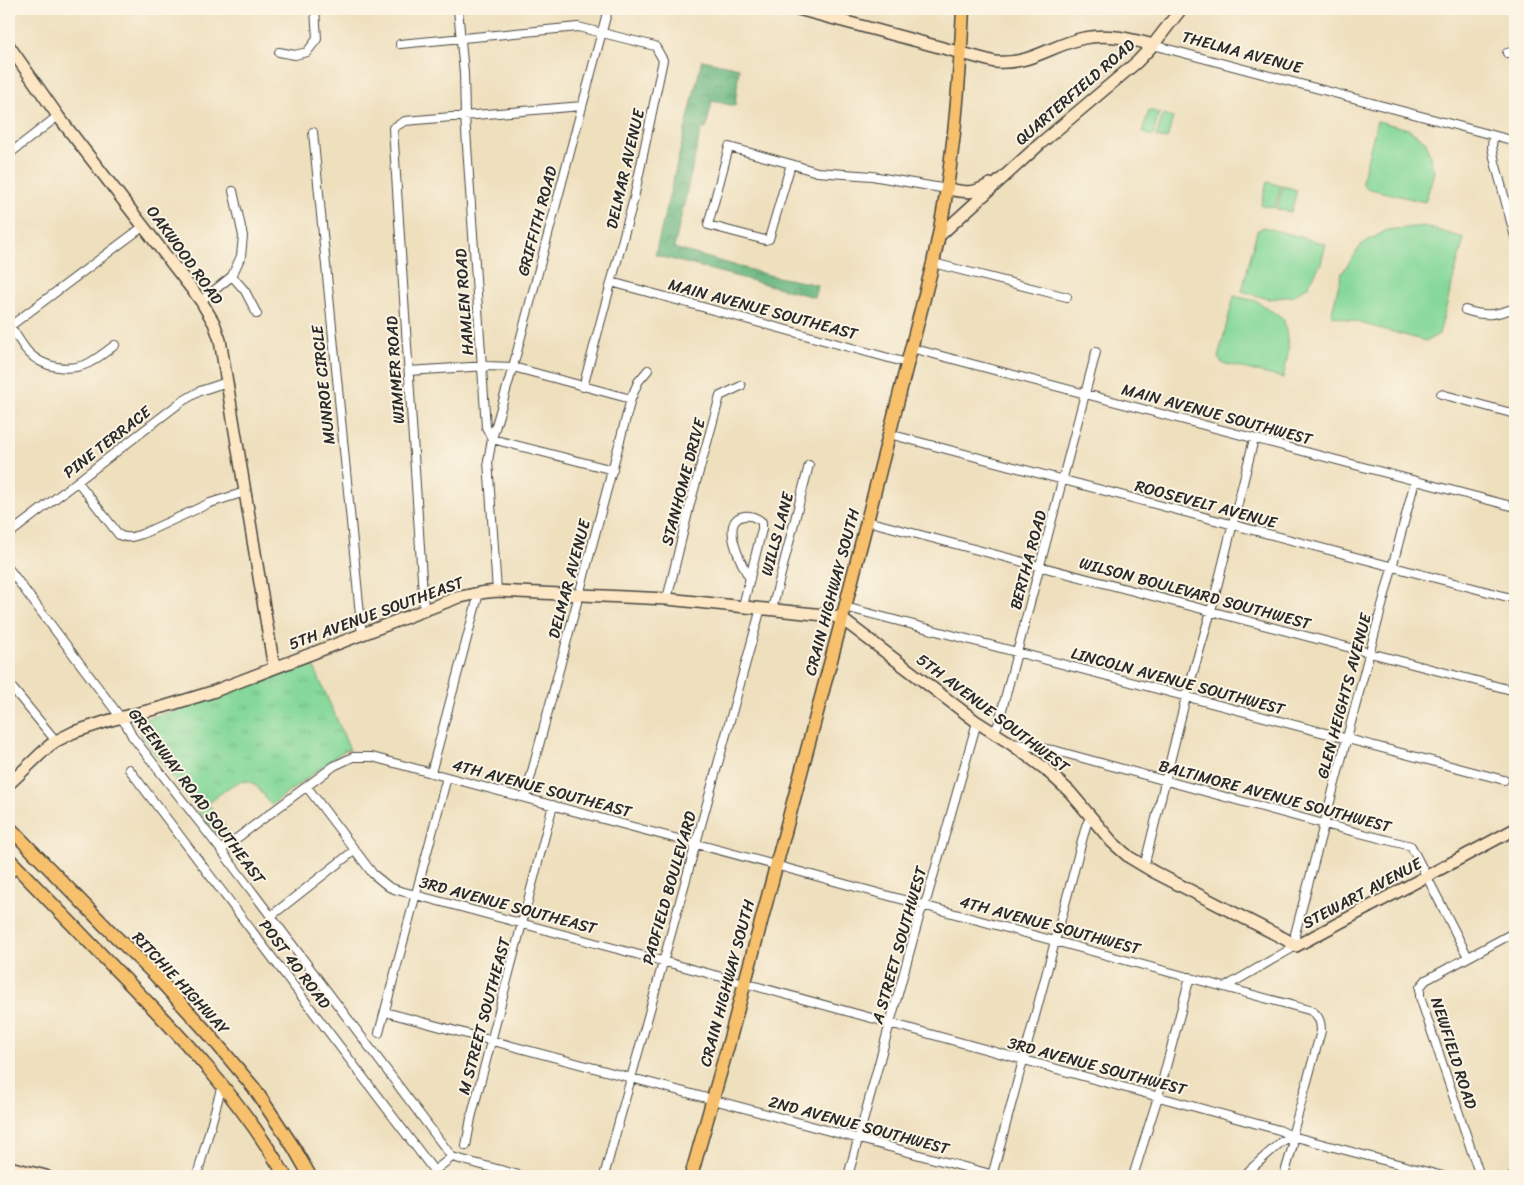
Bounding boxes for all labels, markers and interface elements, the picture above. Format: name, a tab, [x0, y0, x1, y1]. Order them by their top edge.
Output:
street label: THELMA AVENUE	[1179, 22, 1306, 82]
street label: QUARTERFIELD ROAD	[1008, 31, 1142, 153]
street label: DELMAR AVENUE	[597, 105, 653, 232]
street label: GRIFFITH ROAD	[508, 162, 566, 279]
street label: OAKWOOD ROAD	[139, 199, 232, 311]
street label: HAMLEN ROAD	[446, 247, 482, 356]
street label: MAIN AVENUE SOUTHEAST	[665, 270, 862, 348]
street label: WIMMER ROAD	[377, 315, 413, 425]
street label: MUNROE CIRCLE	[302, 323, 344, 446]
street label: MAIN AVENUE SOUTHWEST	[1118, 375, 1317, 454]
street label: PINE TERRACE	[56, 397, 158, 486]
street label: STANHOME DRIVE	[652, 414, 714, 549]
street label: ROOSEVELT AVENUE	[1132, 471, 1281, 537]
street label: WILLS LANE	[752, 488, 802, 579]
street label: CRAIN HIGHWAY SOUTH	[796, 505, 868, 679]
street label: BERTHA ROAD	[1001, 507, 1055, 613]
street label: DELMAR AVENUE	[539, 515, 599, 642]
street label: WILSON BOULEVARD SOUTHWEST	[1076, 548, 1315, 638]
street label: 5TH AVENUE SOUTHEAST	[284, 567, 469, 658]
street label: GLEN HEIGHTS AVENUE	[1308, 609, 1380, 782]
street label: LINCOLN AVENUE SOUTHWEST	[1068, 639, 1289, 724]
street label: 5TH AVENUE SOUTHWEST	[910, 645, 1077, 781]
street label: GREENWAY ROAD SOUTHEAST	[121, 702, 274, 891]
street label: 4TH AVENUE SOUTHEAST	[449, 750, 636, 826]
street label: BALTIMORE AVENUE SOUTHWEST	[1155, 751, 1396, 841]
street label: PADFIELD BOULEVARD	[633, 807, 705, 968]
street label: STEWART AVENUE	[1297, 849, 1428, 937]
street label: A STREET SOUTHWEST	[862, 862, 936, 1028]
street label: 3RD AVENUE SOUTHEAST	[416, 867, 601, 943]
street label: 4TH AVENUE SOUTHWEST	[956, 887, 1145, 963]
street label: CRAIN HIGHWAY SOUTH	[691, 896, 763, 1070]
street label: POST 40 ROAD	[251, 913, 339, 1016]
street label: RITCHIE HIGHWAY	[125, 924, 237, 1042]
street label: M STREET SOUTHEAST	[449, 933, 519, 1098]
street label: NEWFIELD ROAD	[1422, 993, 1486, 1113]
street label: 3RD AVENUE SOUTHWEST	[1004, 1028, 1191, 1104]
street label: 2ND AVENUE SOUTHWEST	[765, 1087, 954, 1163]

